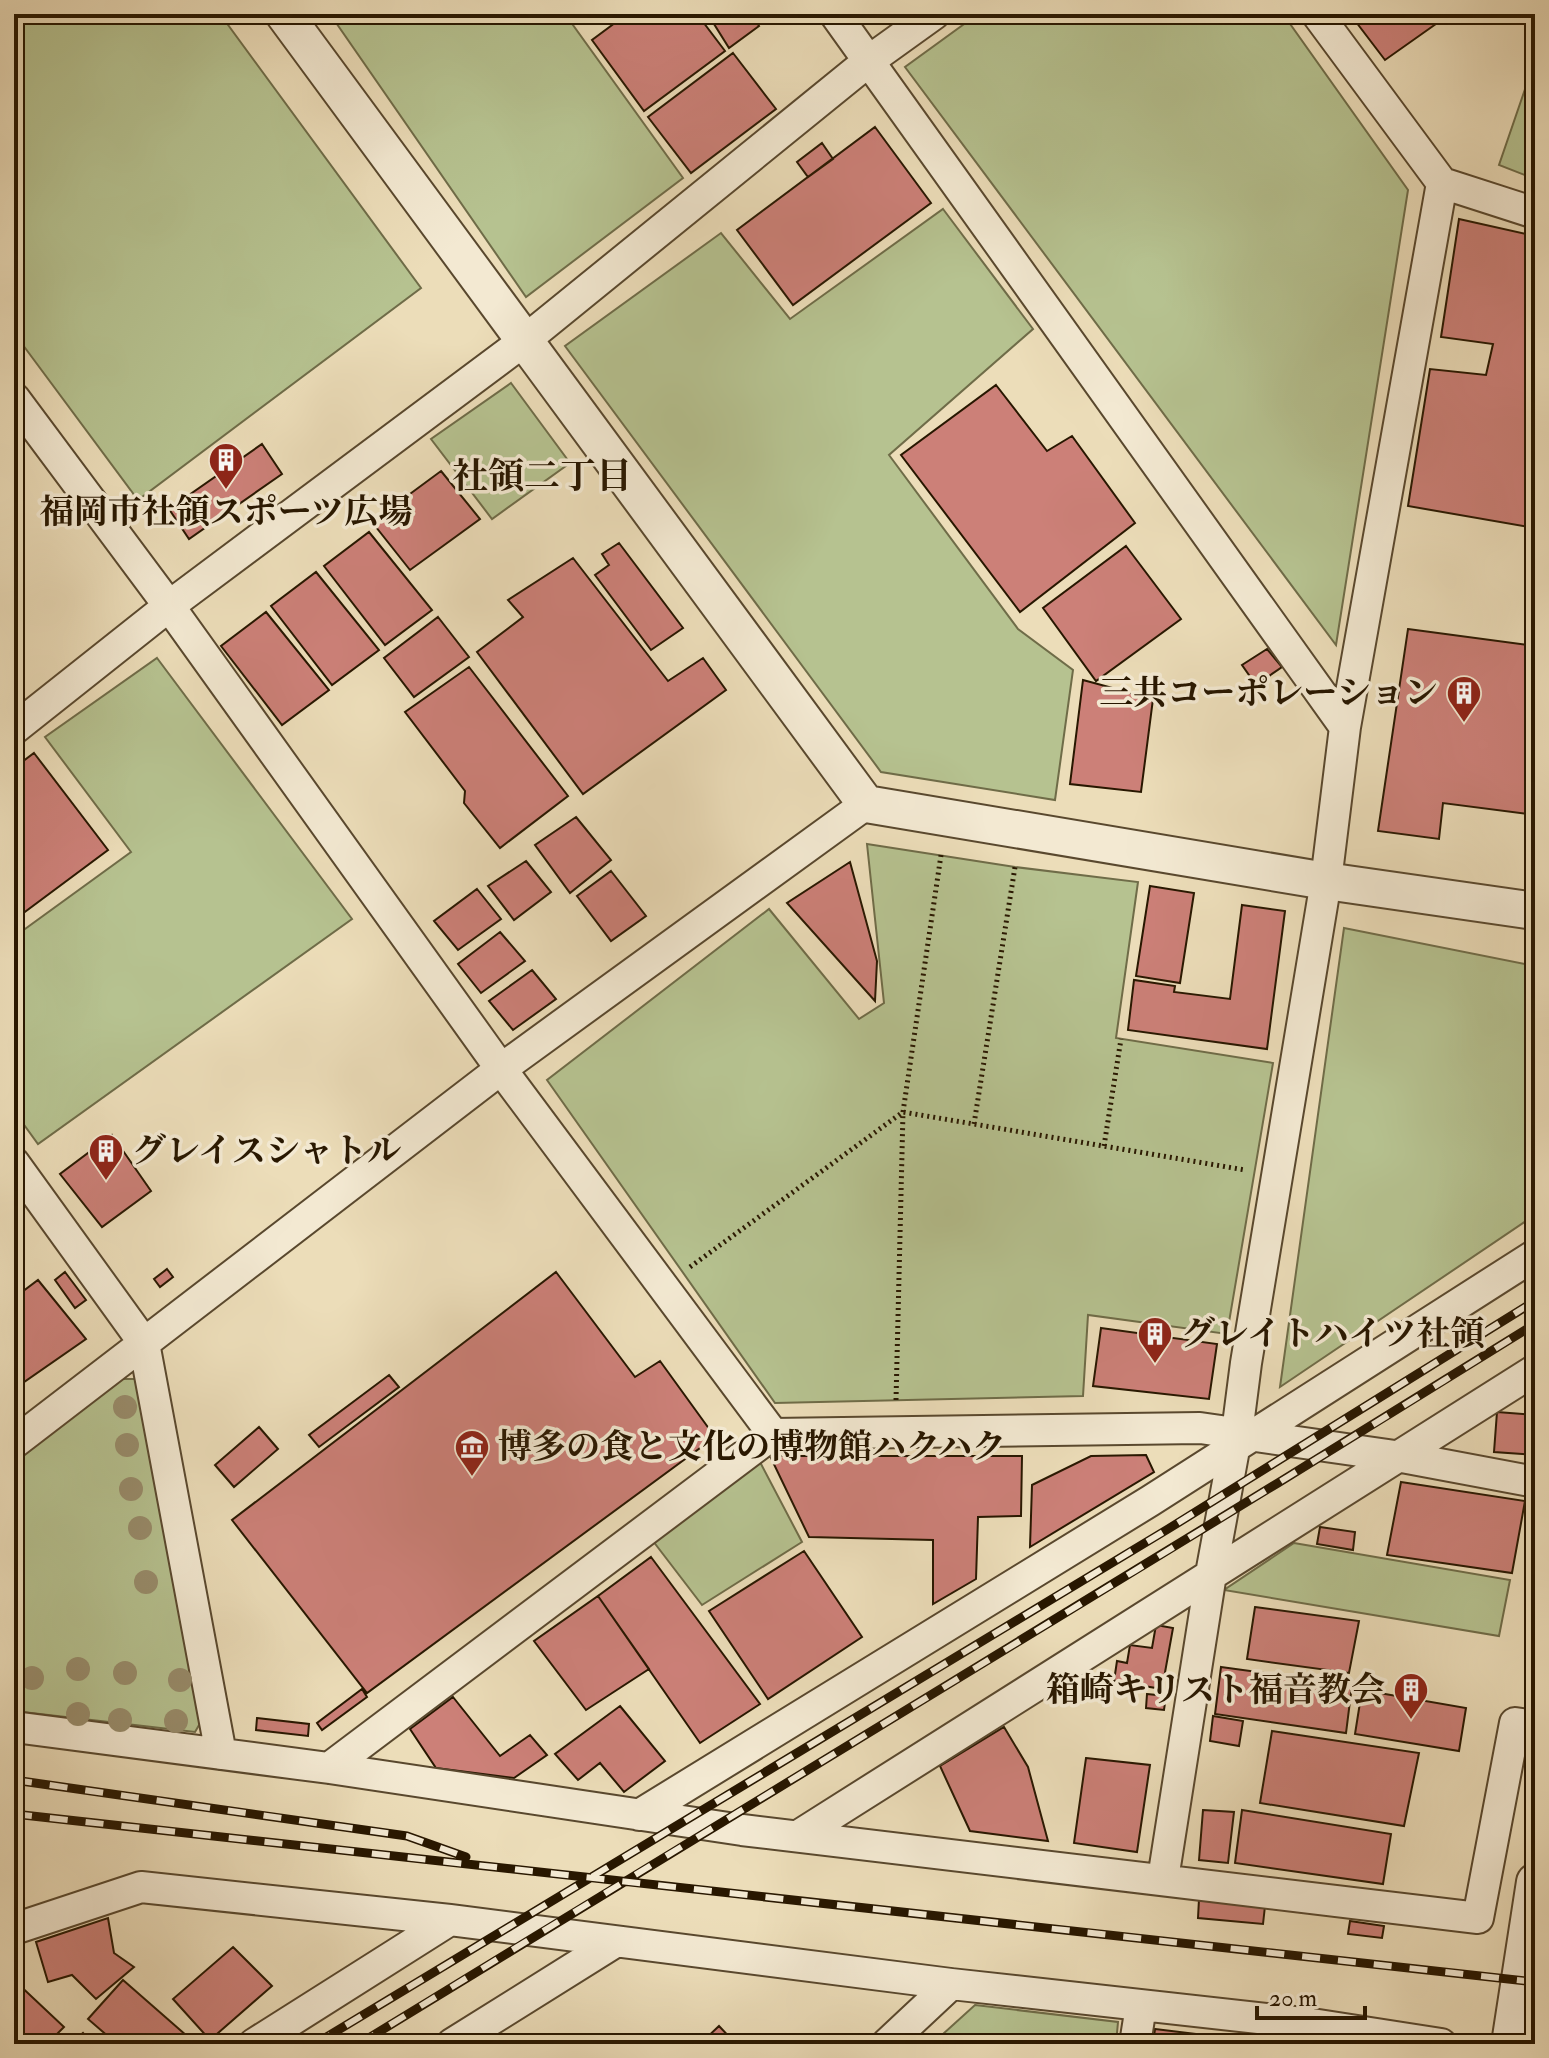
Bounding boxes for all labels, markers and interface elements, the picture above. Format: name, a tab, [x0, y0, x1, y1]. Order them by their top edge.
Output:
building icon: 福岡市社領スポーツ広場	[207, 441, 245, 491]
district label: 社領二丁目	[452, 454, 632, 499]
place label: 福岡市社領スポーツ広場	[40, 491, 412, 534]
place label: 三共コーポレーション	[1099, 672, 1438, 715]
building icon: 三共コーポレーション	[1445, 674, 1483, 724]
place label: グレイスシャトル	[132, 1130, 401, 1173]
building icon: グレイスシャトル	[87, 1132, 125, 1182]
place label: グレイトハイツ社領	[1181, 1313, 1485, 1356]
building icon: グレイトハイツ社領	[1136, 1315, 1174, 1365]
place label: 博多の食と文化の博物館ハクハク	[498, 1426, 1006, 1469]
museum icon: 博多の食と文化の博物館ハクハク	[453, 1428, 491, 1478]
place label: 箱崎キリスト福音教会	[1046, 1669, 1385, 1712]
building icon: 箱崎キリスト福音教会	[1392, 1671, 1430, 1721]
scale bar	[1257, 1970, 1365, 2020]
text: 20 m	[1269, 1983, 1318, 2014]

